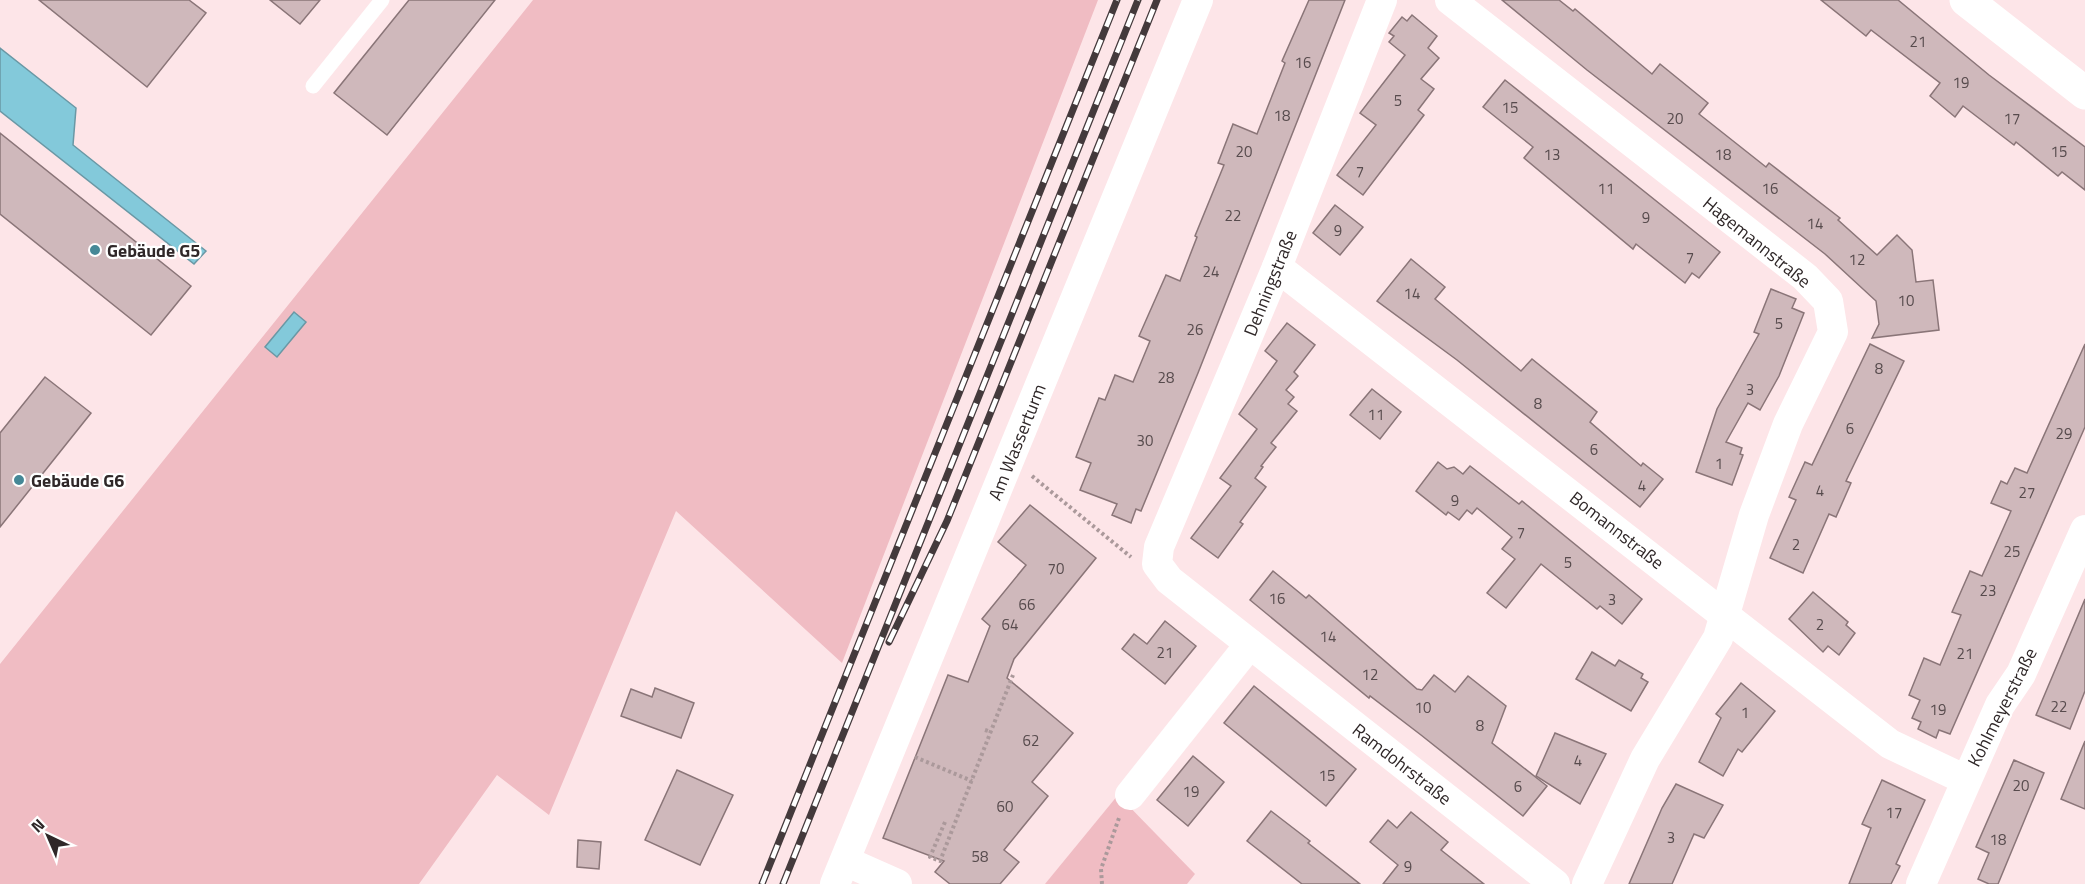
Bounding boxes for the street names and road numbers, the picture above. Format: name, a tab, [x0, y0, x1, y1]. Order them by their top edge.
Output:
street label: Hagemannstraße	[1697, 190, 1817, 294]
street label: Dehningstraße	[1236, 226, 1304, 340]
street label: Am Wasserturm	[981, 380, 1053, 504]
street label: Bomannstraße	[1564, 484, 1670, 576]
street label: Kohlmeyerstraße	[1960, 643, 2044, 771]
street label: Ramdohrstraße	[1347, 717, 1457, 811]

